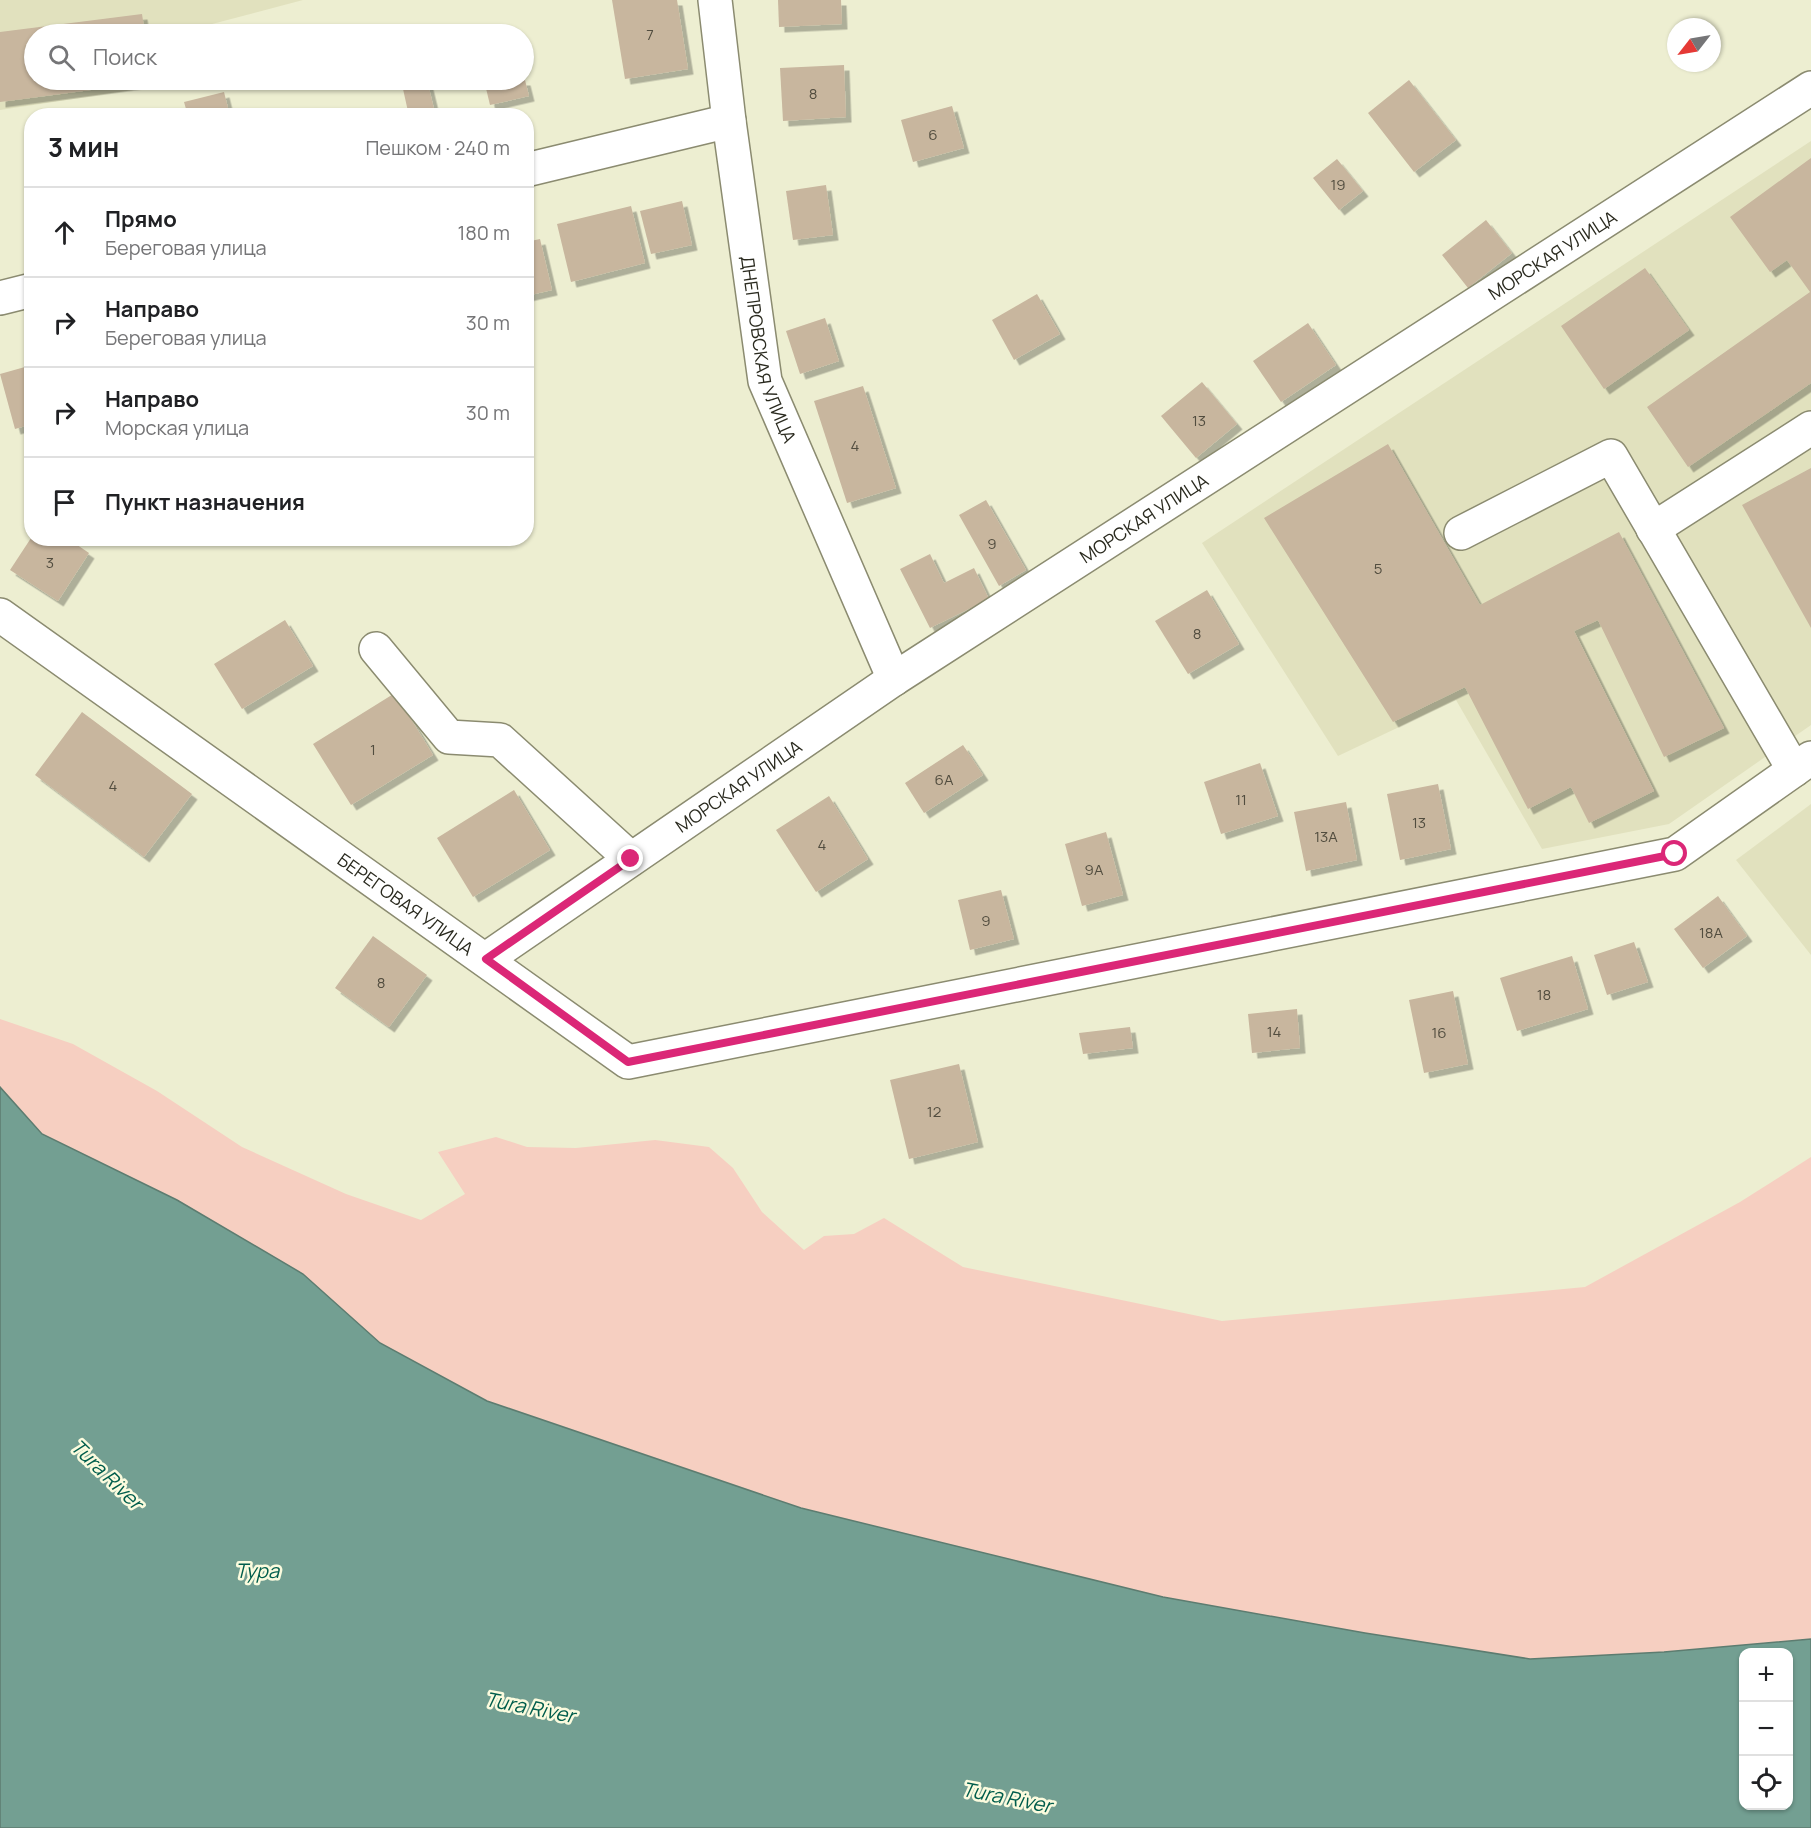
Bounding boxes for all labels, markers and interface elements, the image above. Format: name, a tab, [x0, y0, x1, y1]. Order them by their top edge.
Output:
north arrow	[1667, 18, 1721, 72]
search box	[24, 24, 534, 90]
house number: 7	[646, 24, 654, 45]
icon: search	[45, 41, 78, 74]
text: Поиск	[93, 42, 157, 72]
house number: 8	[809, 83, 817, 104]
house number: 6	[928, 124, 938, 145]
text: 3 мин	[48, 129, 119, 165]
text: Пешком · 240 m	[365, 134, 510, 161]
house number: 19	[1330, 174, 1346, 195]
text: Прямо	[105, 204, 177, 234]
street label: МОРСКАЯ УЛИЦА	[1484, 204, 1622, 305]
icon: ahead	[48, 216, 81, 249]
text: 180 m	[457, 219, 510, 246]
text: Береговая улица	[105, 234, 267, 261]
street label: ДНЕПРОВСКАЯ УЛИЦА	[736, 254, 802, 447]
text: Направо	[105, 294, 199, 324]
icon: right	[48, 306, 81, 339]
text: 30 m	[466, 309, 510, 336]
text: Береговая улица	[105, 324, 267, 351]
text: Направо	[105, 384, 199, 414]
icon: right	[48, 396, 81, 429]
text: 30 m	[466, 399, 510, 426]
house number: 13	[1192, 410, 1206, 431]
text: Морская улица	[105, 414, 249, 441]
house number: 4	[851, 435, 860, 456]
street label: МОРСКАЯ УЛИЦА	[1075, 467, 1213, 568]
icon: arrive	[48, 486, 81, 519]
text: Пункт назначения	[105, 487, 305, 517]
house number: 9	[987, 533, 997, 554]
house number: 3	[46, 552, 54, 573]
house number: 5	[1374, 558, 1382, 579]
house number: 8	[1193, 623, 1201, 644]
street label: МОРСКАЯ УЛИЦА	[670, 734, 807, 838]
house number: 1	[370, 739, 376, 760]
house number: 6А	[935, 769, 954, 790]
house number: 4	[109, 775, 118, 796]
house number: 11	[1235, 789, 1247, 810]
house number: 13	[1412, 812, 1426, 833]
house number: 13А	[1314, 826, 1338, 847]
house number: 4	[818, 834, 827, 855]
route start	[1661, 840, 1687, 866]
route end	[617, 845, 643, 871]
street label: БЕРЕГОВАЯ УЛИЦА	[333, 847, 479, 961]
house number: 9А	[1085, 859, 1104, 880]
house number: 9	[981, 910, 991, 931]
house number: 18А	[1699, 922, 1724, 943]
house number: 8	[377, 972, 385, 993]
house number: 18	[1537, 984, 1551, 1005]
house number: 14	[1267, 1021, 1281, 1042]
house number: 16	[1431, 1022, 1447, 1043]
house number: 12	[927, 1101, 941, 1122]
water label: Tura River	[65, 1433, 151, 1517]
water label: Тура	[235, 1557, 280, 1584]
map controls	[1739, 1648, 1793, 1810]
button: +	[1739, 1648, 1793, 1702]
water label: Tura River	[483, 1685, 580, 1729]
button: −	[1739, 1702, 1793, 1756]
button: locate	[1739, 1756, 1793, 1810]
water label: Tura River	[960, 1775, 1057, 1819]

